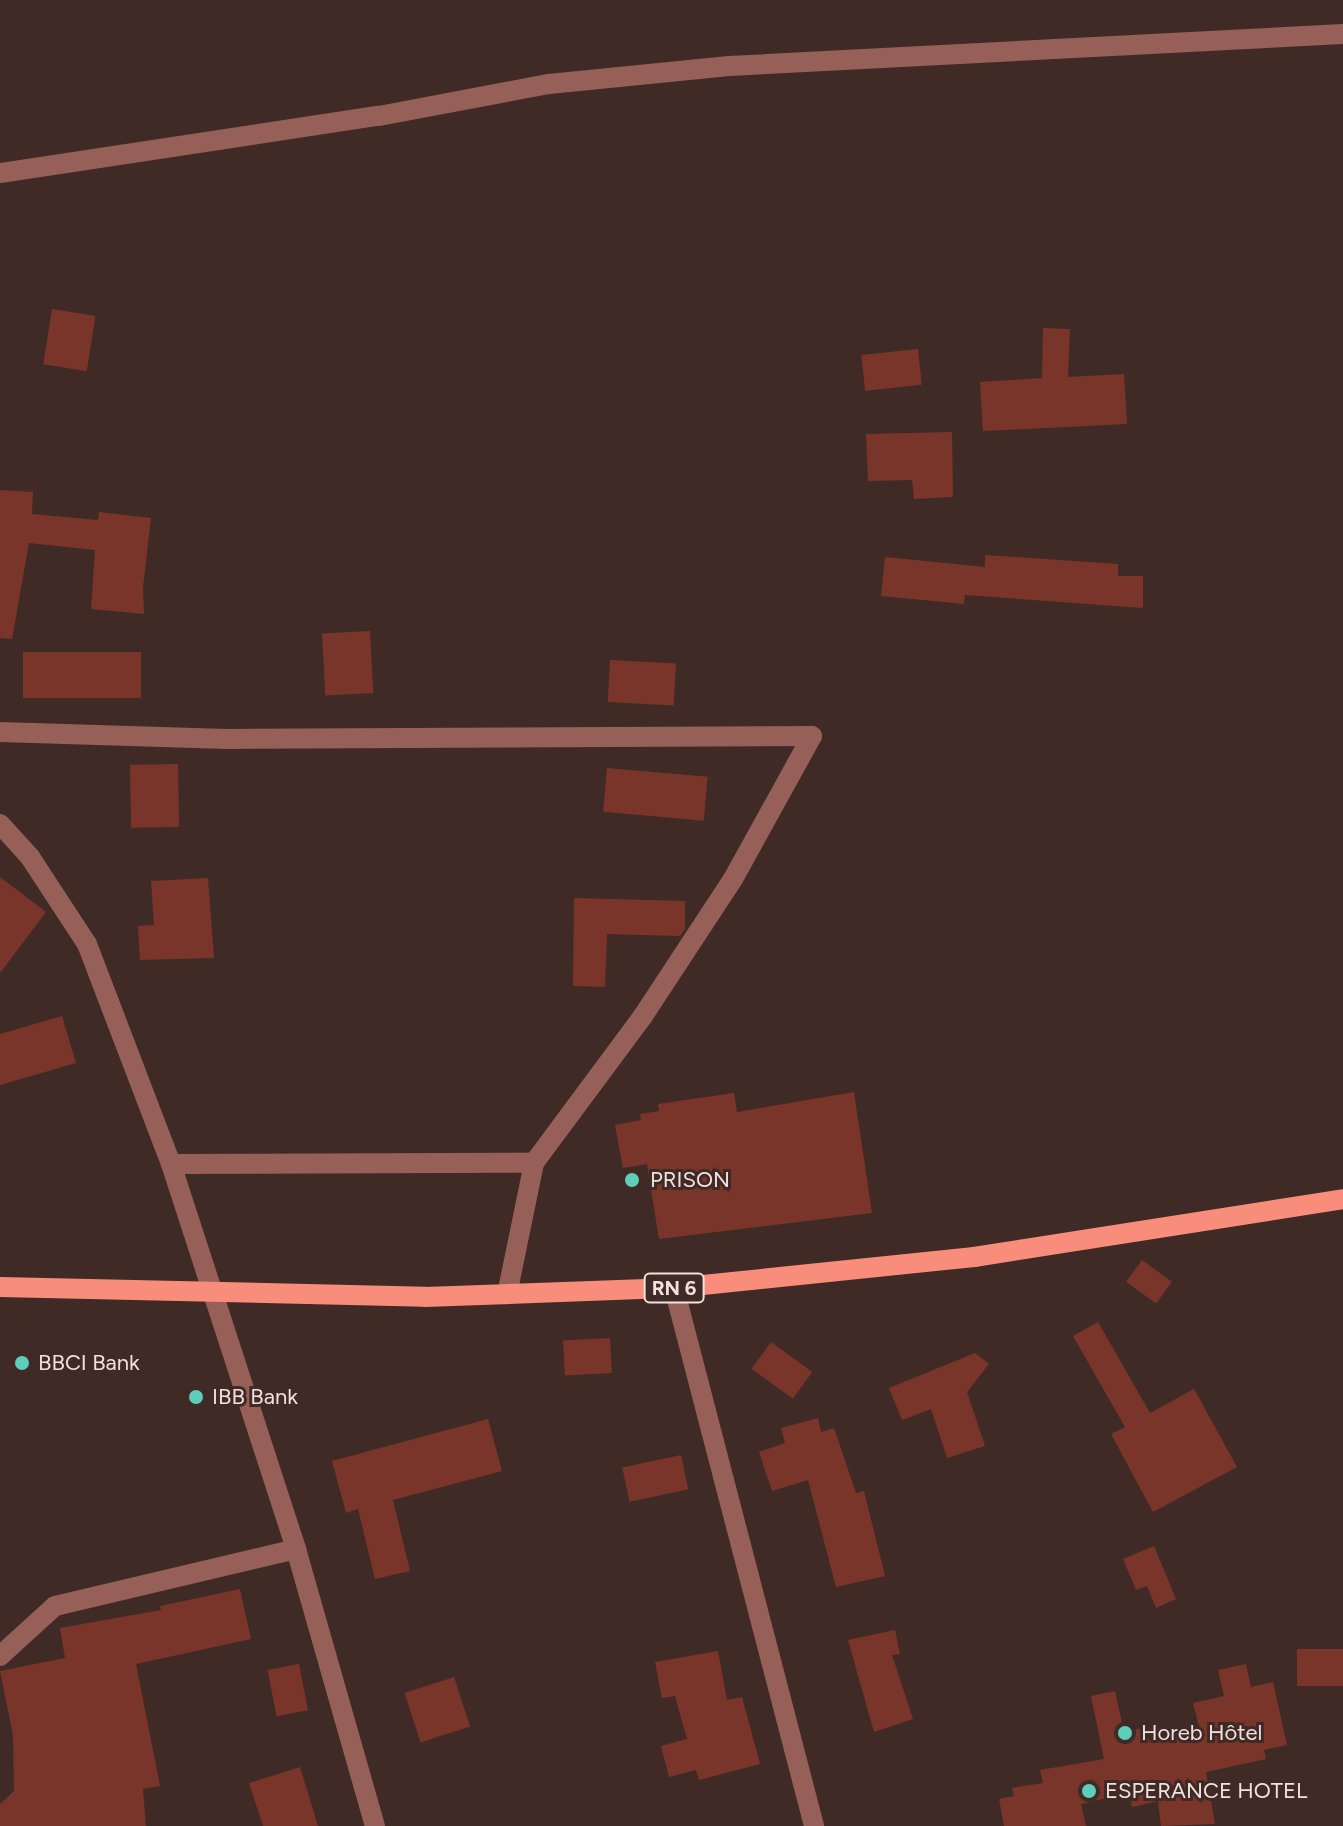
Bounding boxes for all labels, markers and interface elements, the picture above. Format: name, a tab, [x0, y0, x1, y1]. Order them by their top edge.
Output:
place label: PRISON	[650, 1167, 730, 1193]
marker: PRISON	[621, 1169, 643, 1191]
road number: RN 6	[642, 1272, 706, 1304]
place label: BBCI Bank	[38, 1350, 140, 1376]
marker: BBCI Bank	[13, 1354, 31, 1372]
place label: IBB Bank	[212, 1384, 298, 1410]
marker: IBB Bank	[187, 1388, 205, 1406]
place label: Horeb Hôtel	[1141, 1720, 1262, 1746]
marker: Horeb Hôtel	[1116, 1724, 1134, 1742]
place label: ESPERANCE HOTEL	[1105, 1778, 1307, 1804]
marker: ESPERANCE HOTEL	[1080, 1782, 1098, 1800]

